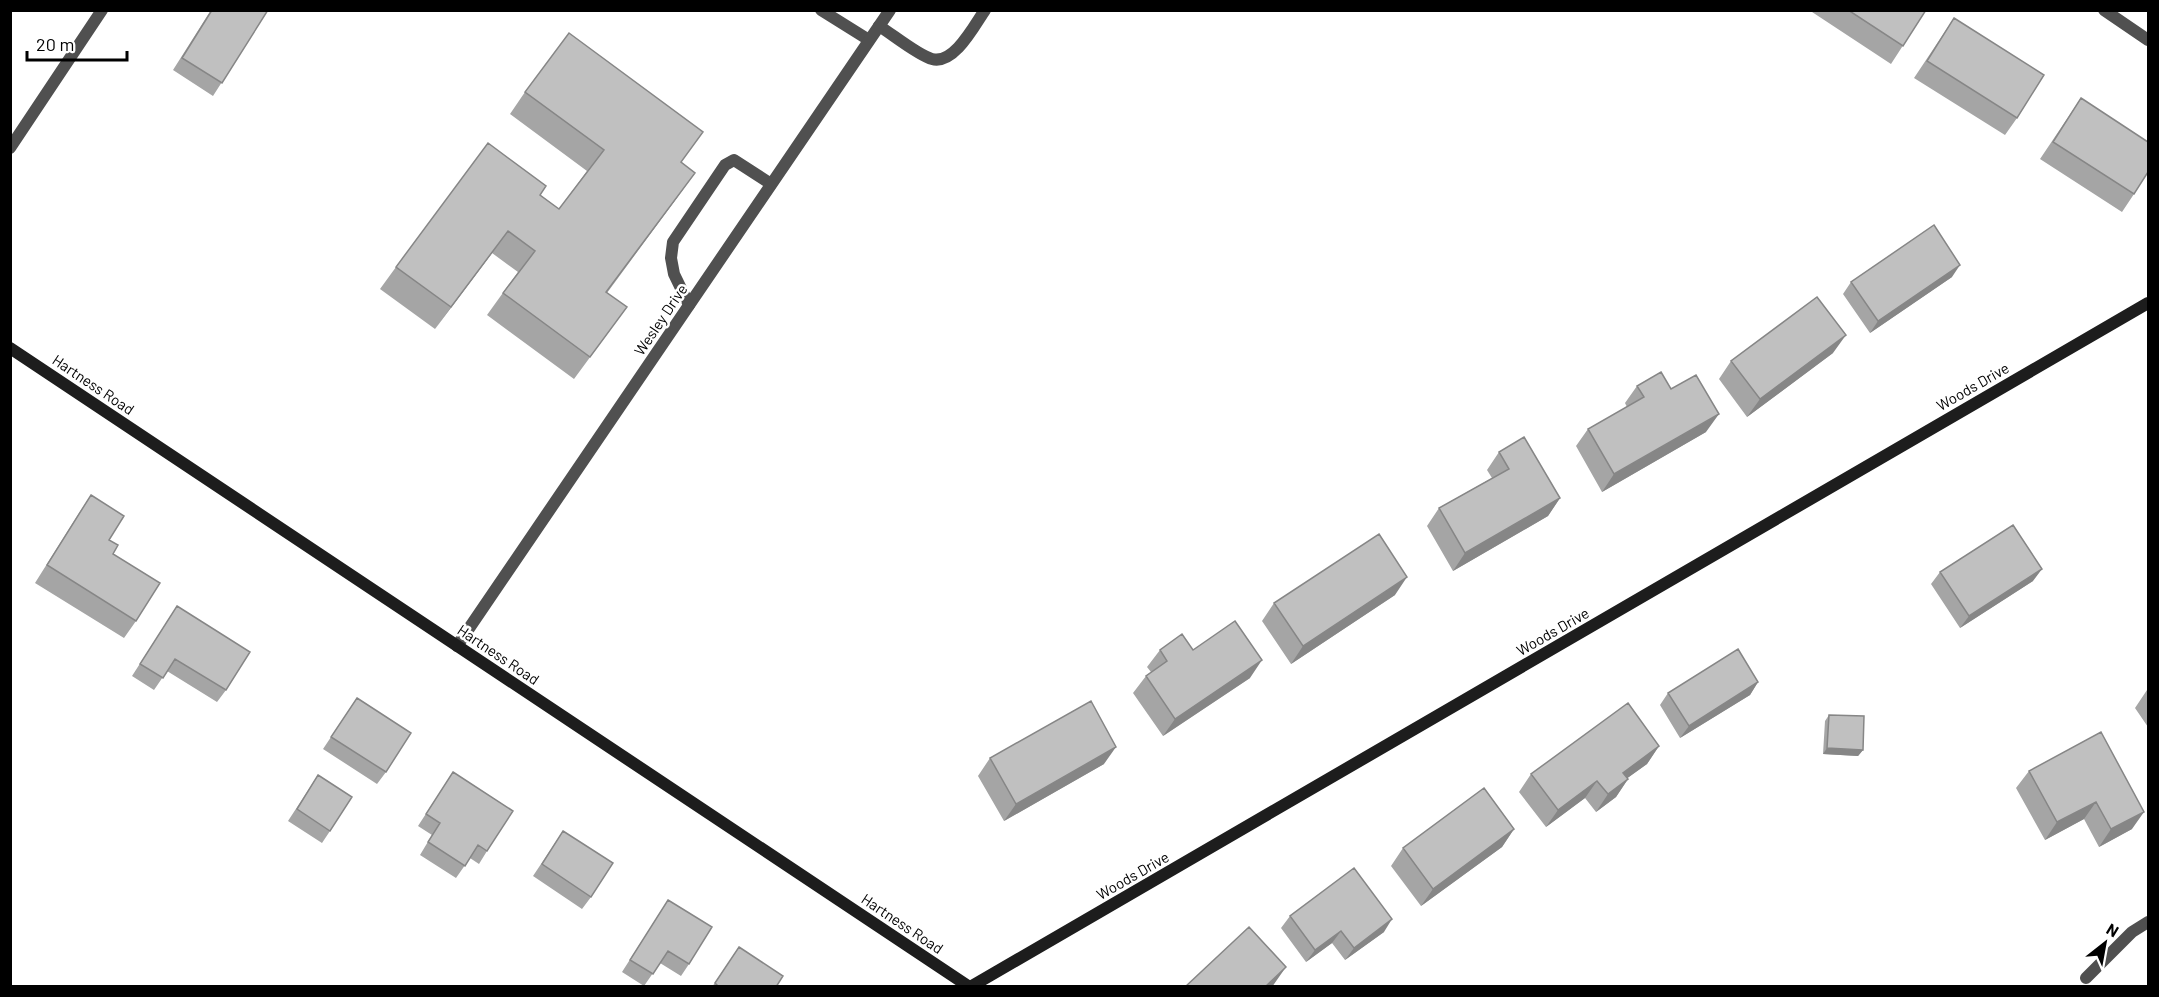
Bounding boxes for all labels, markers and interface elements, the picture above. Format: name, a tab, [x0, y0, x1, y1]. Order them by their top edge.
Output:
scale bar	[27, 24, 128, 62]
text: 20 m	[36, 33, 74, 55]
street label: Wesley Drive	[630, 280, 691, 359]
street label: Hartness Road	[49, 350, 138, 418]
street label: Woods Drive	[1933, 358, 2012, 414]
street label: Woods Drive	[1513, 603, 1592, 659]
street label: Hartness Road	[454, 620, 543, 688]
street label: Woods Drive	[1093, 847, 1172, 903]
street label: Hartness Road	[858, 889, 947, 957]
north arrow	[2075, 913, 2135, 973]
text: N	[2104, 919, 2122, 941]

